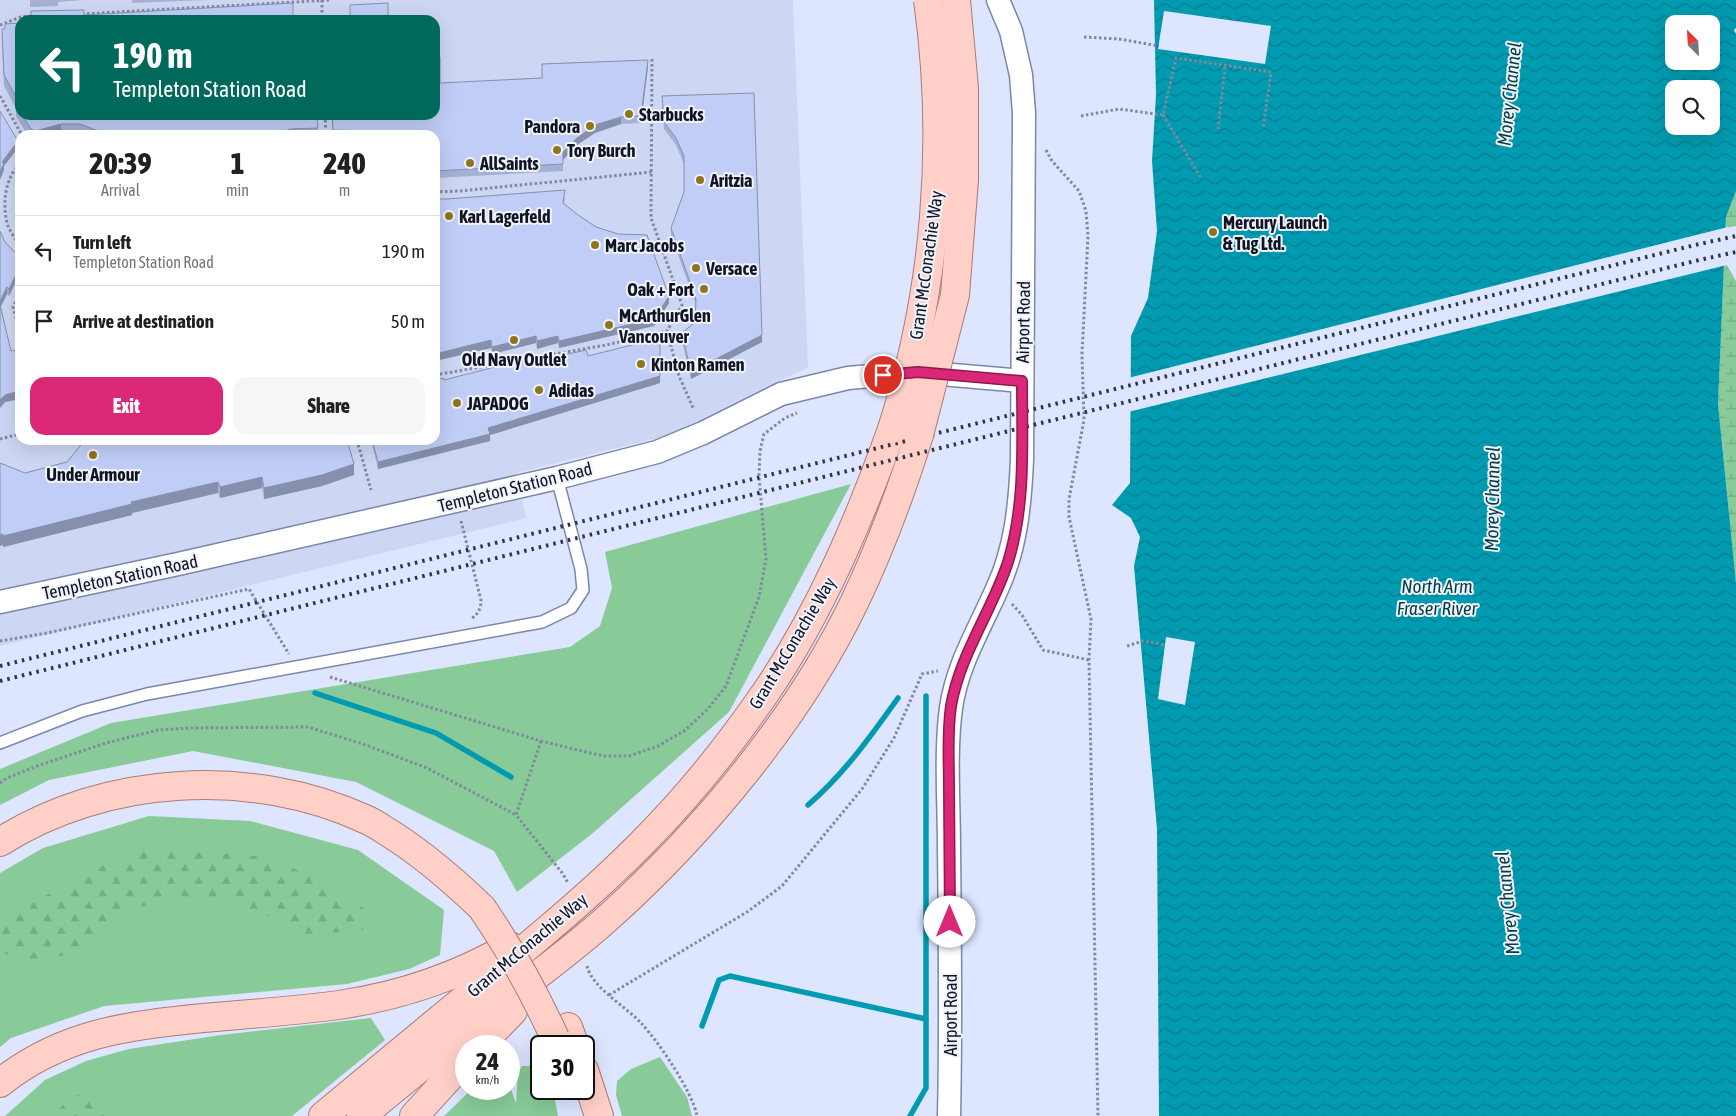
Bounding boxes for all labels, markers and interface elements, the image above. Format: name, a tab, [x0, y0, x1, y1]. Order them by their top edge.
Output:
north arrow	[1665, 15, 1720, 70]
map controls	[1665, 15, 1720, 135]
icon: left	[30, 35, 95, 100]
text: 190 m	[113, 35, 192, 75]
water label: Morey Channel	[1493, 41, 1525, 147]
text: Templeton Station Road	[113, 76, 307, 102]
button: search	[1665, 80, 1720, 135]
place label: Starbucks	[639, 104, 704, 125]
marker: Starbucks	[623, 108, 635, 120]
place label: Pandora	[524, 116, 580, 137]
marker: Pandora	[584, 120, 596, 132]
place label: Tory Burch	[567, 140, 636, 161]
marker: Tory Burch	[551, 144, 563, 156]
text: 20:39	[89, 146, 152, 180]
text: 1	[230, 146, 245, 180]
text: 240	[323, 146, 366, 180]
place label: AllSaints	[479, 153, 539, 174]
marker: AllSaints	[464, 157, 476, 169]
place label: Aritzia	[709, 170, 752, 191]
marker: Aritzia	[694, 174, 706, 186]
text: Arrival	[101, 181, 140, 199]
text: min	[226, 181, 249, 199]
text: m	[339, 181, 350, 199]
street label: Grant McConachie Way	[905, 189, 947, 341]
place label: Karl Lagerfeld	[459, 206, 551, 227]
marker: Karl Lagerfeld	[443, 210, 455, 222]
place label: Mercury Launch & Tug Ltd.	[1223, 212, 1328, 254]
marker: Mercury Launch & Tug Ltd.	[1207, 226, 1219, 238]
text: Turn left	[73, 231, 131, 253]
place label: Marc Jacobs	[605, 235, 685, 256]
icon: left	[30, 237, 58, 265]
marker: Marc Jacobs	[589, 239, 601, 251]
text: 190 m	[382, 240, 425, 262]
text: Templeton Station Road	[73, 253, 214, 271]
place label: Versace	[705, 258, 757, 279]
marker: Versace	[690, 262, 702, 274]
place label: Oak + Fort	[627, 279, 695, 300]
street label: Airport Road	[1012, 281, 1034, 363]
marker: Oak + Fort	[698, 283, 710, 295]
place label: McArthurGlen Vancouver	[618, 305, 711, 347]
icon: arrive	[30, 307, 58, 335]
text: Arrive at destination	[73, 310, 214, 332]
text: 50 m	[391, 310, 425, 332]
marker: McArthurGlen Vancouver	[603, 319, 615, 331]
marker: Old Navy Outlet	[508, 334, 520, 346]
place label: Old Navy Outlet	[462, 349, 567, 370]
place label: Kinton Ramen	[651, 354, 745, 375]
pin	[862, 354, 904, 396]
marker: Kinton Ramen	[635, 358, 647, 370]
icon: arrive	[869, 361, 897, 389]
button: Exit	[30, 377, 223, 435]
button: Share	[233, 377, 425, 435]
place label: Adidas	[548, 380, 594, 401]
marker: Adidas	[533, 384, 545, 396]
place label: JAPADOG	[466, 393, 529, 414]
marker: JAPADOG	[451, 397, 463, 409]
water label: Morey Channel	[1480, 447, 1504, 551]
marker: Under Armour	[87, 449, 99, 461]
street label: Templeton Station Road	[436, 458, 594, 516]
place label: Under Armour	[46, 464, 140, 485]
street label: Templeton Station Road	[40, 550, 200, 604]
street label: Grant McConachie Way	[744, 573, 840, 713]
water label: North Arm Fraser River	[1397, 575, 1479, 619]
water label: Morey Channel	[1491, 850, 1523, 956]
street label: Grant McConachie Way	[463, 889, 591, 1001]
position arrow	[923, 895, 975, 947]
street label: Airport Road	[940, 974, 961, 1056]
speed limit sign: 30	[530, 1035, 595, 1100]
text: 24	[476, 1047, 499, 1075]
text: km/h	[476, 1073, 499, 1087]

